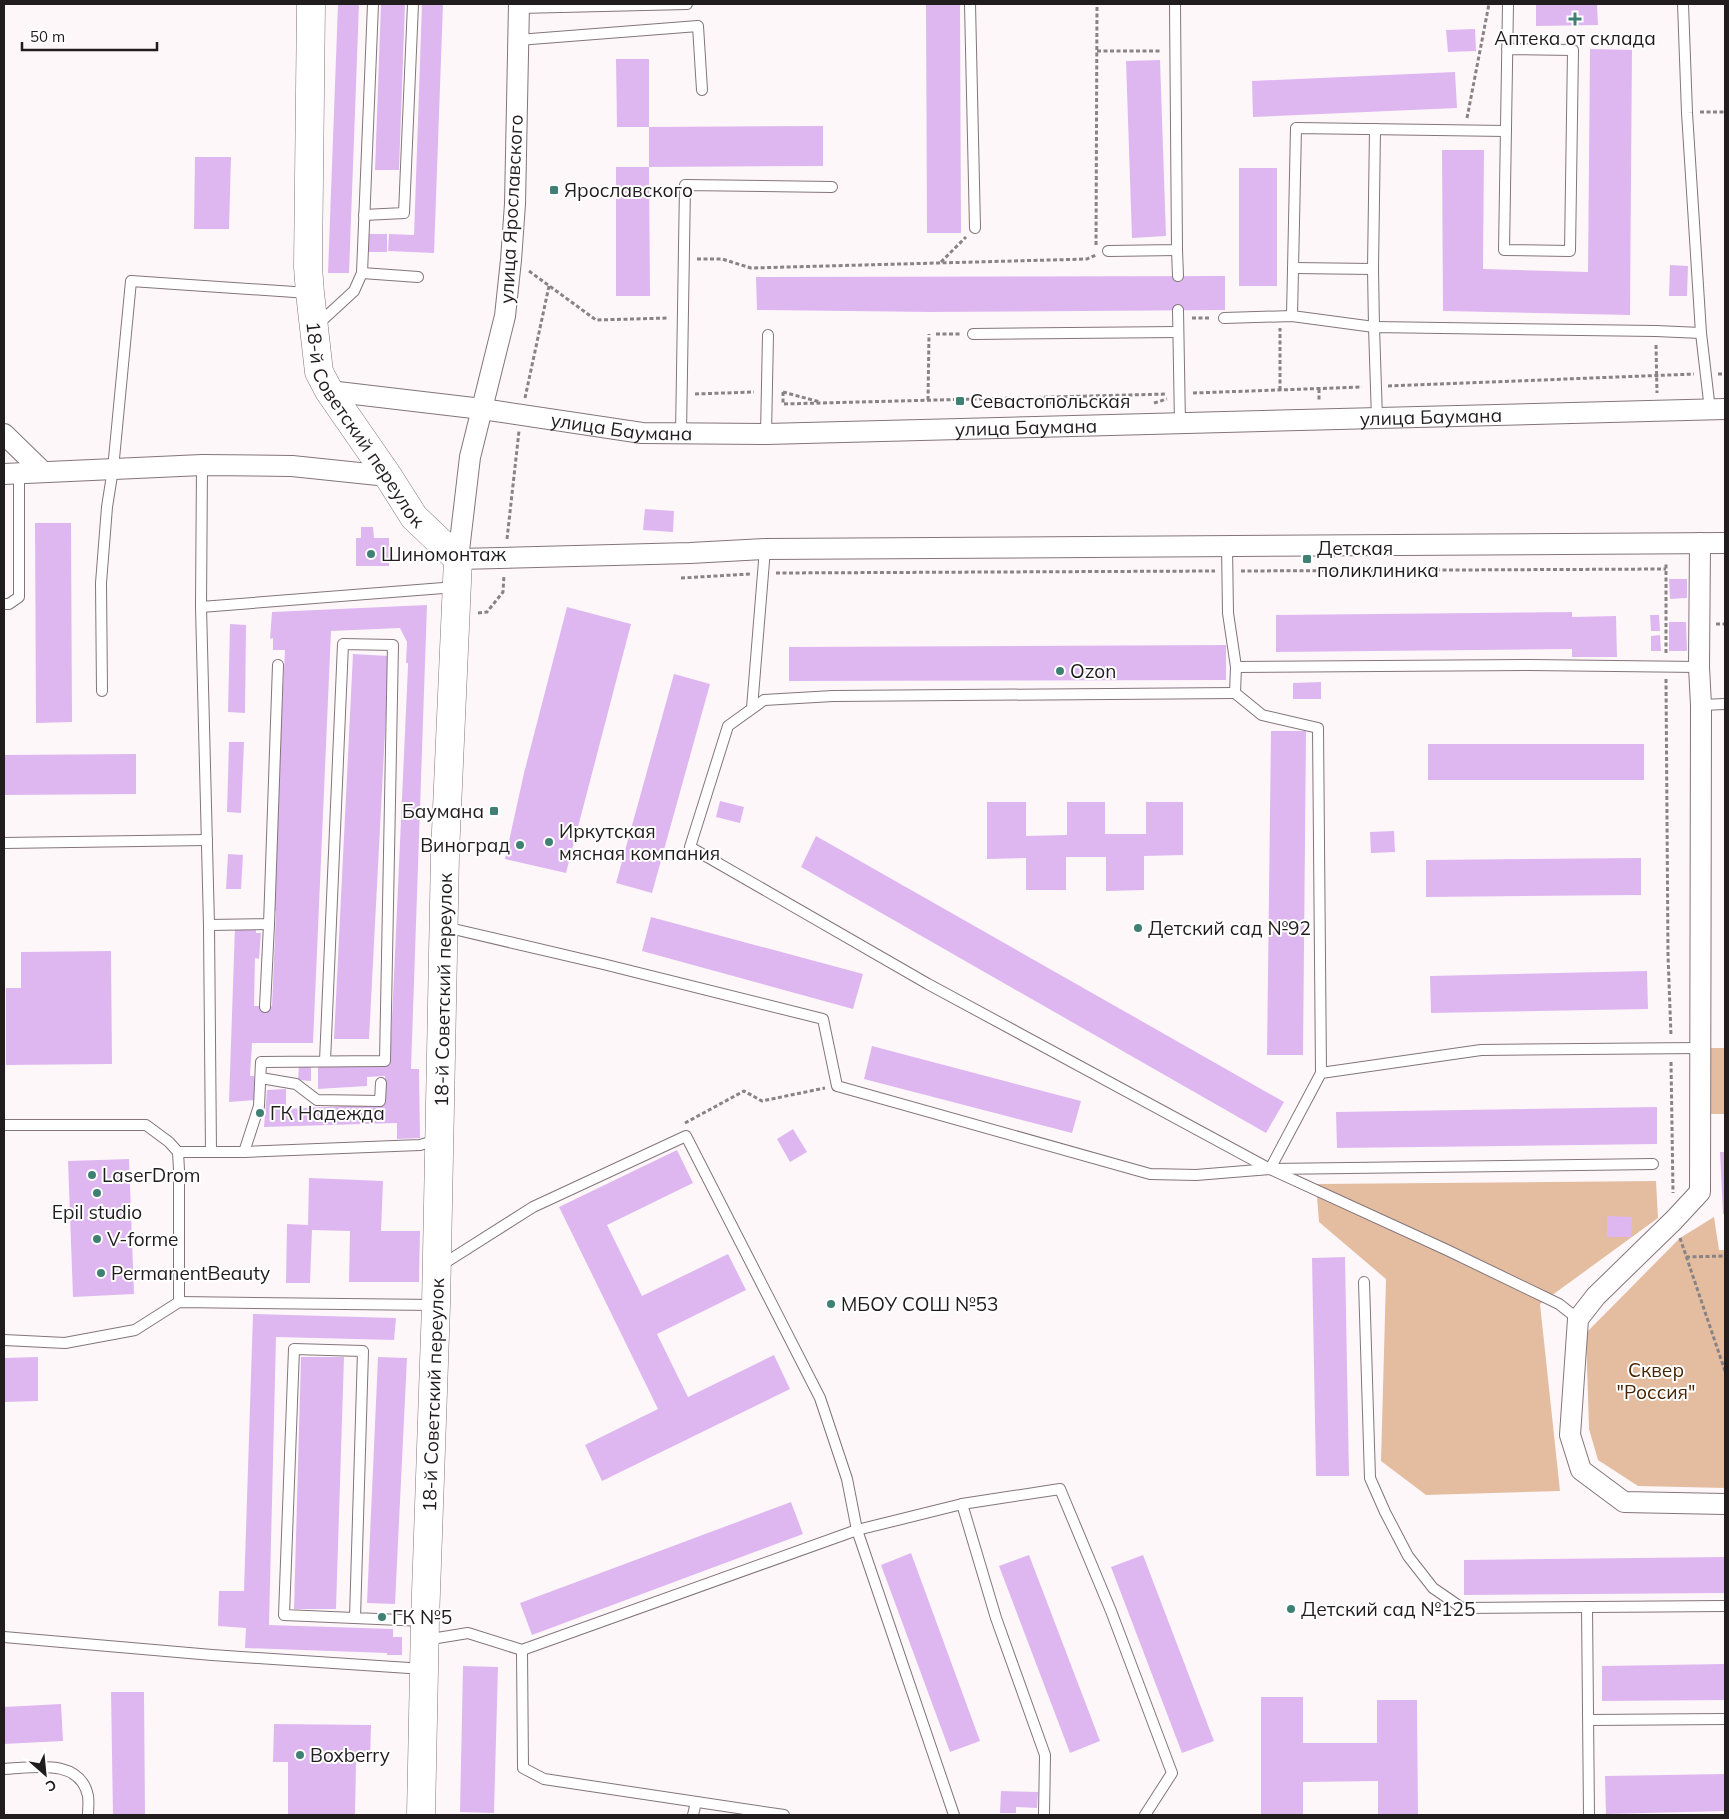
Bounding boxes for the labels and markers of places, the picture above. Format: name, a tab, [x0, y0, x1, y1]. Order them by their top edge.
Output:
marker: Аптека от склада	[1569, 13, 1581, 25]
place label: Аптека от склада	[1494, 26, 1656, 50]
place label: Ярославского	[564, 178, 693, 202]
marker: Ярославского	[548, 184, 560, 196]
place label: Севастопольская	[970, 389, 1130, 413]
marker: Севастопольская	[954, 395, 966, 407]
place label: Детская поликлиника	[1317, 536, 1439, 582]
place label: Шиномонтаж	[381, 542, 507, 566]
marker: Шиномонтаж	[365, 548, 377, 560]
marker: Детская поликлиника	[1301, 553, 1313, 565]
place label: Ozon	[1070, 659, 1116, 683]
marker: Ozon	[1054, 665, 1066, 677]
place label: Баумана	[402, 799, 484, 823]
marker: Баумана	[488, 805, 500, 817]
place label: Иркутская мясная компания	[559, 819, 720, 865]
place label: Виноград	[420, 833, 510, 857]
marker: Иркутская мясная компания	[543, 836, 555, 848]
marker: Виноград	[514, 839, 526, 851]
place label: Детский сад №92	[1148, 916, 1311, 940]
marker: Детский сад №92	[1132, 922, 1144, 934]
place label: ГК Надежда	[270, 1101, 385, 1125]
marker: ГК Надежда	[254, 1107, 266, 1119]
place label: LaseгDrom	[102, 1163, 200, 1187]
marker: LaseгDrom	[86, 1169, 98, 1181]
marker: Epil studio	[91, 1187, 103, 1199]
place label: Epil studio	[52, 1200, 142, 1224]
place label: V-forme	[107, 1227, 178, 1251]
marker: V-forme	[91, 1233, 103, 1245]
place label: PermanentBeauty	[111, 1261, 270, 1285]
marker: PermanentBeauty	[95, 1267, 107, 1279]
place label: МБОУ СОШ №53	[841, 1292, 998, 1316]
marker: МБОУ СОШ №53	[825, 1298, 837, 1310]
place label: Детский сад №125	[1301, 1597, 1475, 1621]
marker: Детский сад №125	[1285, 1603, 1297, 1615]
place label: ГК №5	[392, 1605, 452, 1629]
marker: ГК №5	[376, 1611, 388, 1623]
place label: Boxberry	[310, 1743, 390, 1767]
marker: Boxberry	[294, 1749, 306, 1761]

